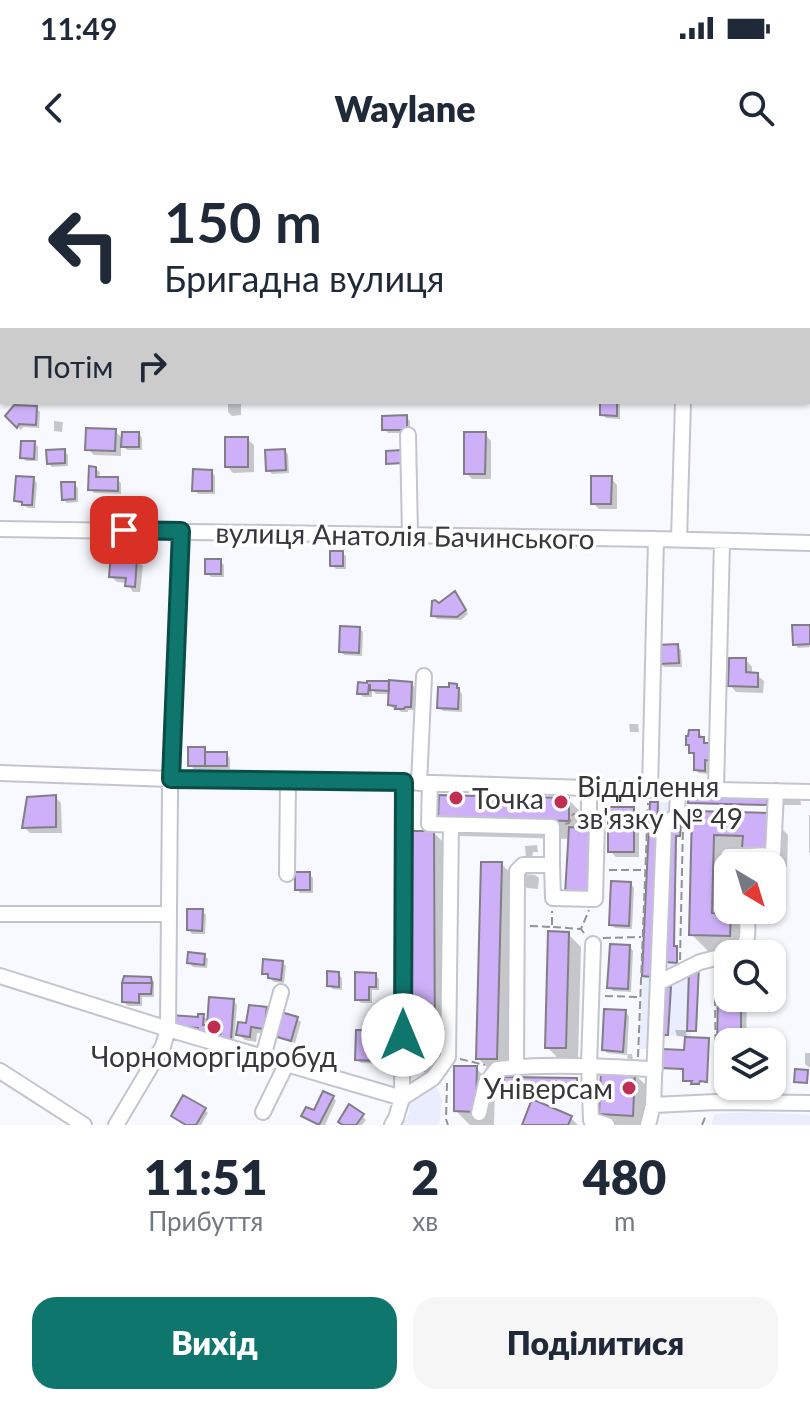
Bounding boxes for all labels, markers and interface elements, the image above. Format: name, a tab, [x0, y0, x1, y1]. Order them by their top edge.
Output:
text: 11:49	[40, 10, 117, 46]
icon: back	[32, 86, 76, 130]
text: Waylane	[334, 86, 476, 130]
icon: search	[734, 86, 778, 130]
text: 150 m	[164, 188, 322, 255]
icon: left	[32, 192, 136, 296]
text: Бригадна вулиця	[164, 256, 445, 300]
icon: right	[130, 344, 174, 388]
text: Потім	[32, 348, 114, 384]
pin	[90, 496, 158, 564]
icon: arrive	[102, 508, 146, 552]
street label: вулиця Анатолія Бачинського	[215, 515, 595, 555]
place label: Відділення зв'язку № 49	[577, 769, 743, 835]
place label: Точка	[472, 781, 544, 815]
marker: Точка	[447, 789, 465, 807]
marker: Відділення зв'язку № 49	[552, 793, 570, 811]
north arrow	[714, 852, 786, 924]
map controls	[714, 852, 786, 1100]
button: search	[714, 940, 786, 1012]
position arrow	[361, 993, 445, 1077]
marker: Чорноморгідробуд	[205, 1018, 223, 1036]
button: layers	[714, 1028, 786, 1100]
place label: Чорноморгідробуд	[91, 1039, 337, 1073]
place label: Універсам	[484, 1071, 613, 1105]
marker: Універсам	[620, 1079, 638, 1097]
text: 11:51	[144, 1148, 268, 1205]
text: 2	[411, 1148, 439, 1205]
text: 480	[583, 1148, 666, 1205]
text: Прибуття	[148, 1205, 263, 1237]
text: хв	[412, 1205, 438, 1237]
text: m	[614, 1205, 635, 1237]
button: Вихід	[32, 1297, 397, 1389]
button: Поділитися	[413, 1297, 778, 1389]

